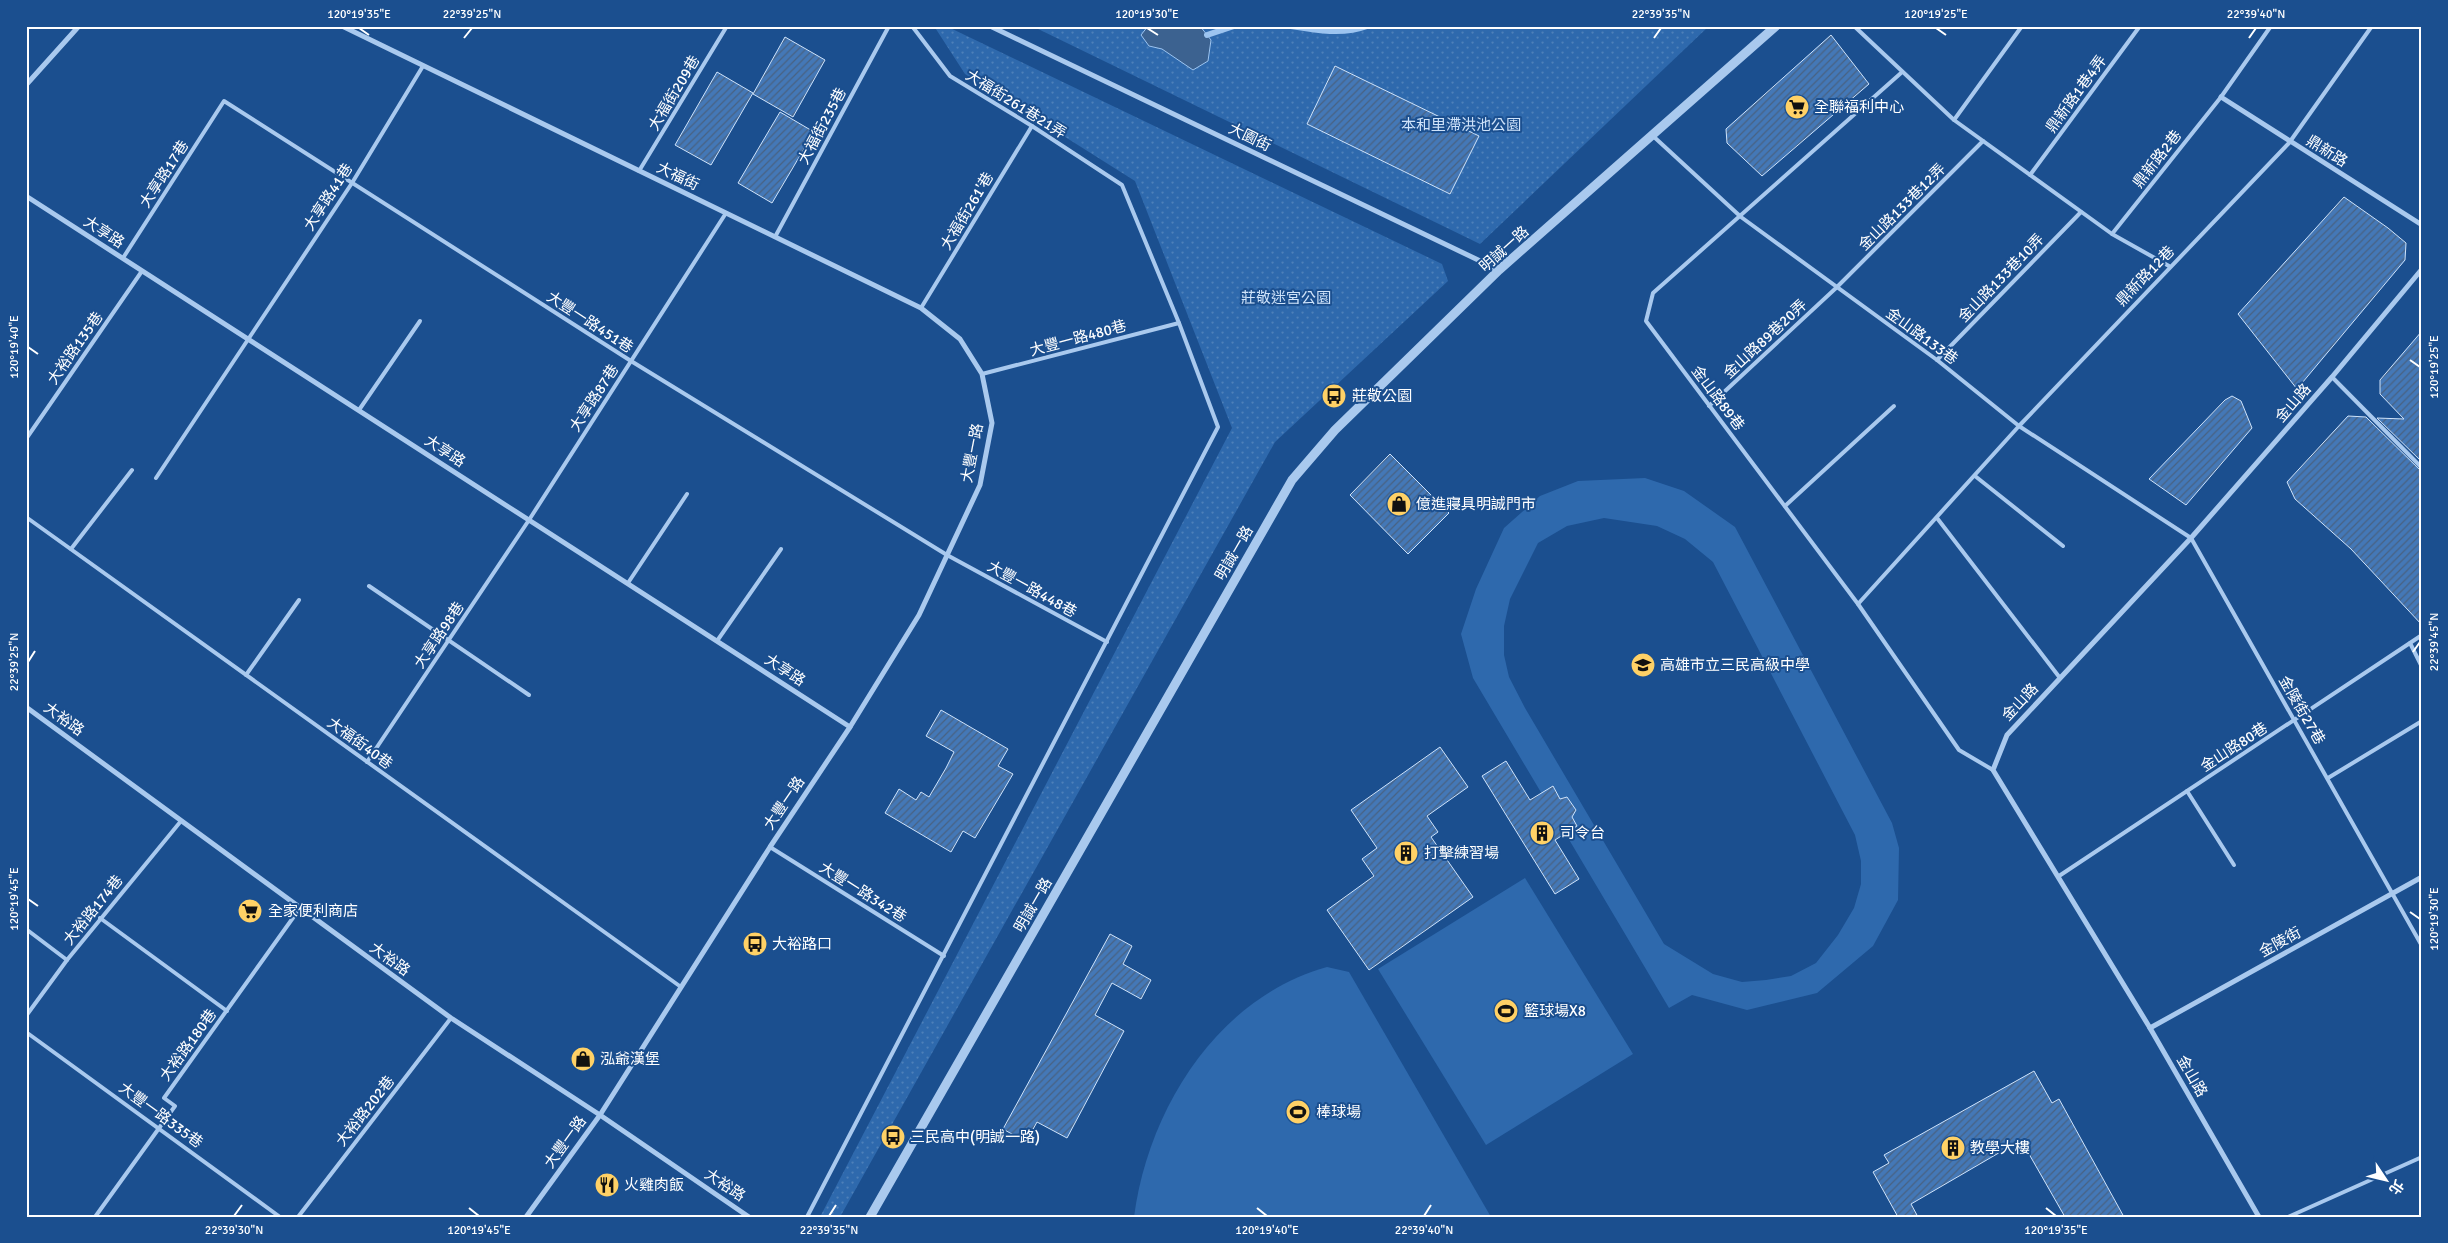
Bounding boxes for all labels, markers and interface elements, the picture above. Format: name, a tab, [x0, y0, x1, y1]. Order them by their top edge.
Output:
text: 120°19'35"E	[327, 7, 391, 22]
text: 22°39'25"N	[443, 7, 501, 22]
text: 120°19'30"E	[1115, 7, 1179, 22]
text: 22°39'35"N	[1632, 7, 1690, 22]
text: 120°19'25"E	[1904, 7, 1968, 22]
text: 22°39'40"N	[2227, 7, 2285, 22]
street label: 大福街209巷	[645, 52, 703, 134]
street label: 鼎新路1巷4弄	[2042, 52, 2110, 136]
street label: 大福街261巷21弄	[962, 66, 1070, 142]
street label: 大福街235巷	[794, 85, 850, 167]
supermarket icon: 全聯福利中心	[1784, 94, 1810, 120]
place label: 全聯福利中心	[1814, 98, 1904, 116]
park label: 本和里滯洪池公園	[1401, 116, 1521, 134]
street label: 大園街	[1226, 119, 1274, 155]
street label: 鼎新路2巷	[2129, 127, 2185, 191]
street label: 鼎新路	[2303, 131, 2351, 171]
street label: 大享路17巷	[136, 137, 192, 211]
street label: 大福街	[654, 158, 702, 194]
street label: 大享路41巷	[300, 160, 356, 234]
street label: 金山路133巷12弄	[1855, 160, 1949, 254]
street label: 大福街261'巷	[937, 169, 997, 253]
street label: 大享路	[80, 212, 128, 252]
street label: 明誠一路	[1476, 222, 1532, 276]
street label: 金山路133巷10弄	[1954, 230, 2048, 326]
street label: 鼎新路12巷	[2112, 242, 2178, 310]
street label: 大豐一路451巷	[543, 287, 637, 357]
park label: 莊敬迷宮公園	[1241, 289, 1331, 307]
street label: 金山路89巷20弄	[1720, 296, 1810, 382]
street label: 金山路133巷	[1883, 304, 1961, 368]
street label: 大裕路135巷	[43, 308, 107, 388]
text: 120°19'40"E	[7, 315, 22, 379]
street label: 大豐一路480巷	[1028, 316, 1128, 360]
text: 120°19'25"E	[2427, 335, 2442, 399]
street label: 大享路87巷	[566, 361, 622, 435]
street label: 金山路89巷	[1688, 362, 1748, 434]
street label: 金山路	[2271, 380, 2315, 426]
bus stop icon: 莊敬公園	[1321, 383, 1347, 409]
place label: 莊敬公園	[1352, 387, 1412, 405]
street label: 大豐一路	[957, 422, 987, 484]
street label: 大享路	[421, 431, 469, 471]
shop icon: 億進寢具明誠門市	[1386, 491, 1412, 517]
place label: 億進寢具明誠門市	[1416, 495, 1536, 513]
street label: 明誠一路	[1211, 523, 1257, 583]
street label: 大豐一路448巷	[984, 557, 1080, 621]
street label: 大享路98巷	[410, 598, 468, 672]
text: 22°39'45"N	[2427, 613, 2442, 671]
text: 22°39'25"N	[7, 633, 22, 691]
street label: 大享路	[761, 650, 809, 690]
school or university icon: 高雄市立三民高級中學	[1630, 652, 1656, 678]
place label: 高雄市立三民高級中學	[1660, 656, 1810, 674]
street label: 金陵街27巷	[2275, 673, 2329, 747]
street label: 金山路	[1998, 679, 2042, 725]
street label: 大裕路	[41, 698, 87, 740]
street label: 大福街40巷	[324, 713, 396, 773]
street label: 金山路80巷	[2197, 719, 2271, 775]
street label: 大豐一路	[760, 773, 808, 833]
building icon: 司令台	[1529, 820, 1555, 846]
place label: 司令台	[1560, 824, 1605, 842]
building icon: 打擊練習場	[1393, 840, 1419, 866]
place label: 打擊練習場	[1424, 844, 1499, 862]
street label: 大豐一路342巷	[816, 858, 910, 926]
text: 120°19'45"E	[7, 867, 22, 931]
street label: 大裕路174巷	[59, 872, 127, 948]
street label: 明誠一路	[1010, 875, 1056, 935]
text: 120°19'30"E	[2427, 887, 2442, 951]
supermarket icon: 全家便利商店	[237, 898, 263, 924]
place label: 全家便利商店	[268, 902, 358, 920]
street label: 金陵街	[2256, 923, 2304, 961]
bus stop icon: 大裕路口	[742, 931, 768, 957]
place label: 大裕路口	[772, 935, 832, 953]
street label: 大裕路	[367, 938, 413, 980]
sports icon: 籃球場X8	[1493, 998, 1519, 1024]
place label: 籃球場X8	[1524, 1002, 1586, 1020]
street label: 大裕路180巷	[156, 1006, 220, 1084]
shop icon: 泓爺漢堡	[570, 1046, 596, 1072]
place label: 泓爺漢堡	[600, 1050, 660, 1068]
street label: 金山路	[2173, 1052, 2211, 1100]
street label: 大裕路202巷	[332, 1072, 398, 1150]
street label: 大豐一路335巷	[116, 1079, 206, 1151]
sports icon: 棒球場	[1285, 1099, 1311, 1125]
place label: 棒球場	[1316, 1103, 1361, 1121]
street label: 大豐一路	[540, 1112, 590, 1172]
bus stop icon: 三民高中(明誠一路)	[880, 1124, 906, 1150]
place label: 三民高中(明誠一路)	[910, 1128, 1040, 1146]
building icon: 教學大樓	[1940, 1135, 1966, 1161]
place label: 教學大樓	[1970, 1139, 2030, 1157]
north arrow	[2360, 1156, 2410, 1206]
street label: 大裕路	[701, 1165, 749, 1205]
restaurant icon: 火雞肉飯	[594, 1172, 620, 1198]
place label: 火雞肉飯	[624, 1176, 684, 1194]
text: 北	[2385, 1177, 2407, 1198]
text: 22°39'30"N	[205, 1223, 263, 1238]
text: 120°19'45"E	[447, 1223, 511, 1238]
text: 22°39'35"N	[800, 1223, 858, 1238]
text: 120°19'40"E	[1235, 1223, 1299, 1238]
text: 22°39'40"N	[1395, 1223, 1453, 1238]
text: 120°19'35"E	[2024, 1223, 2088, 1238]

